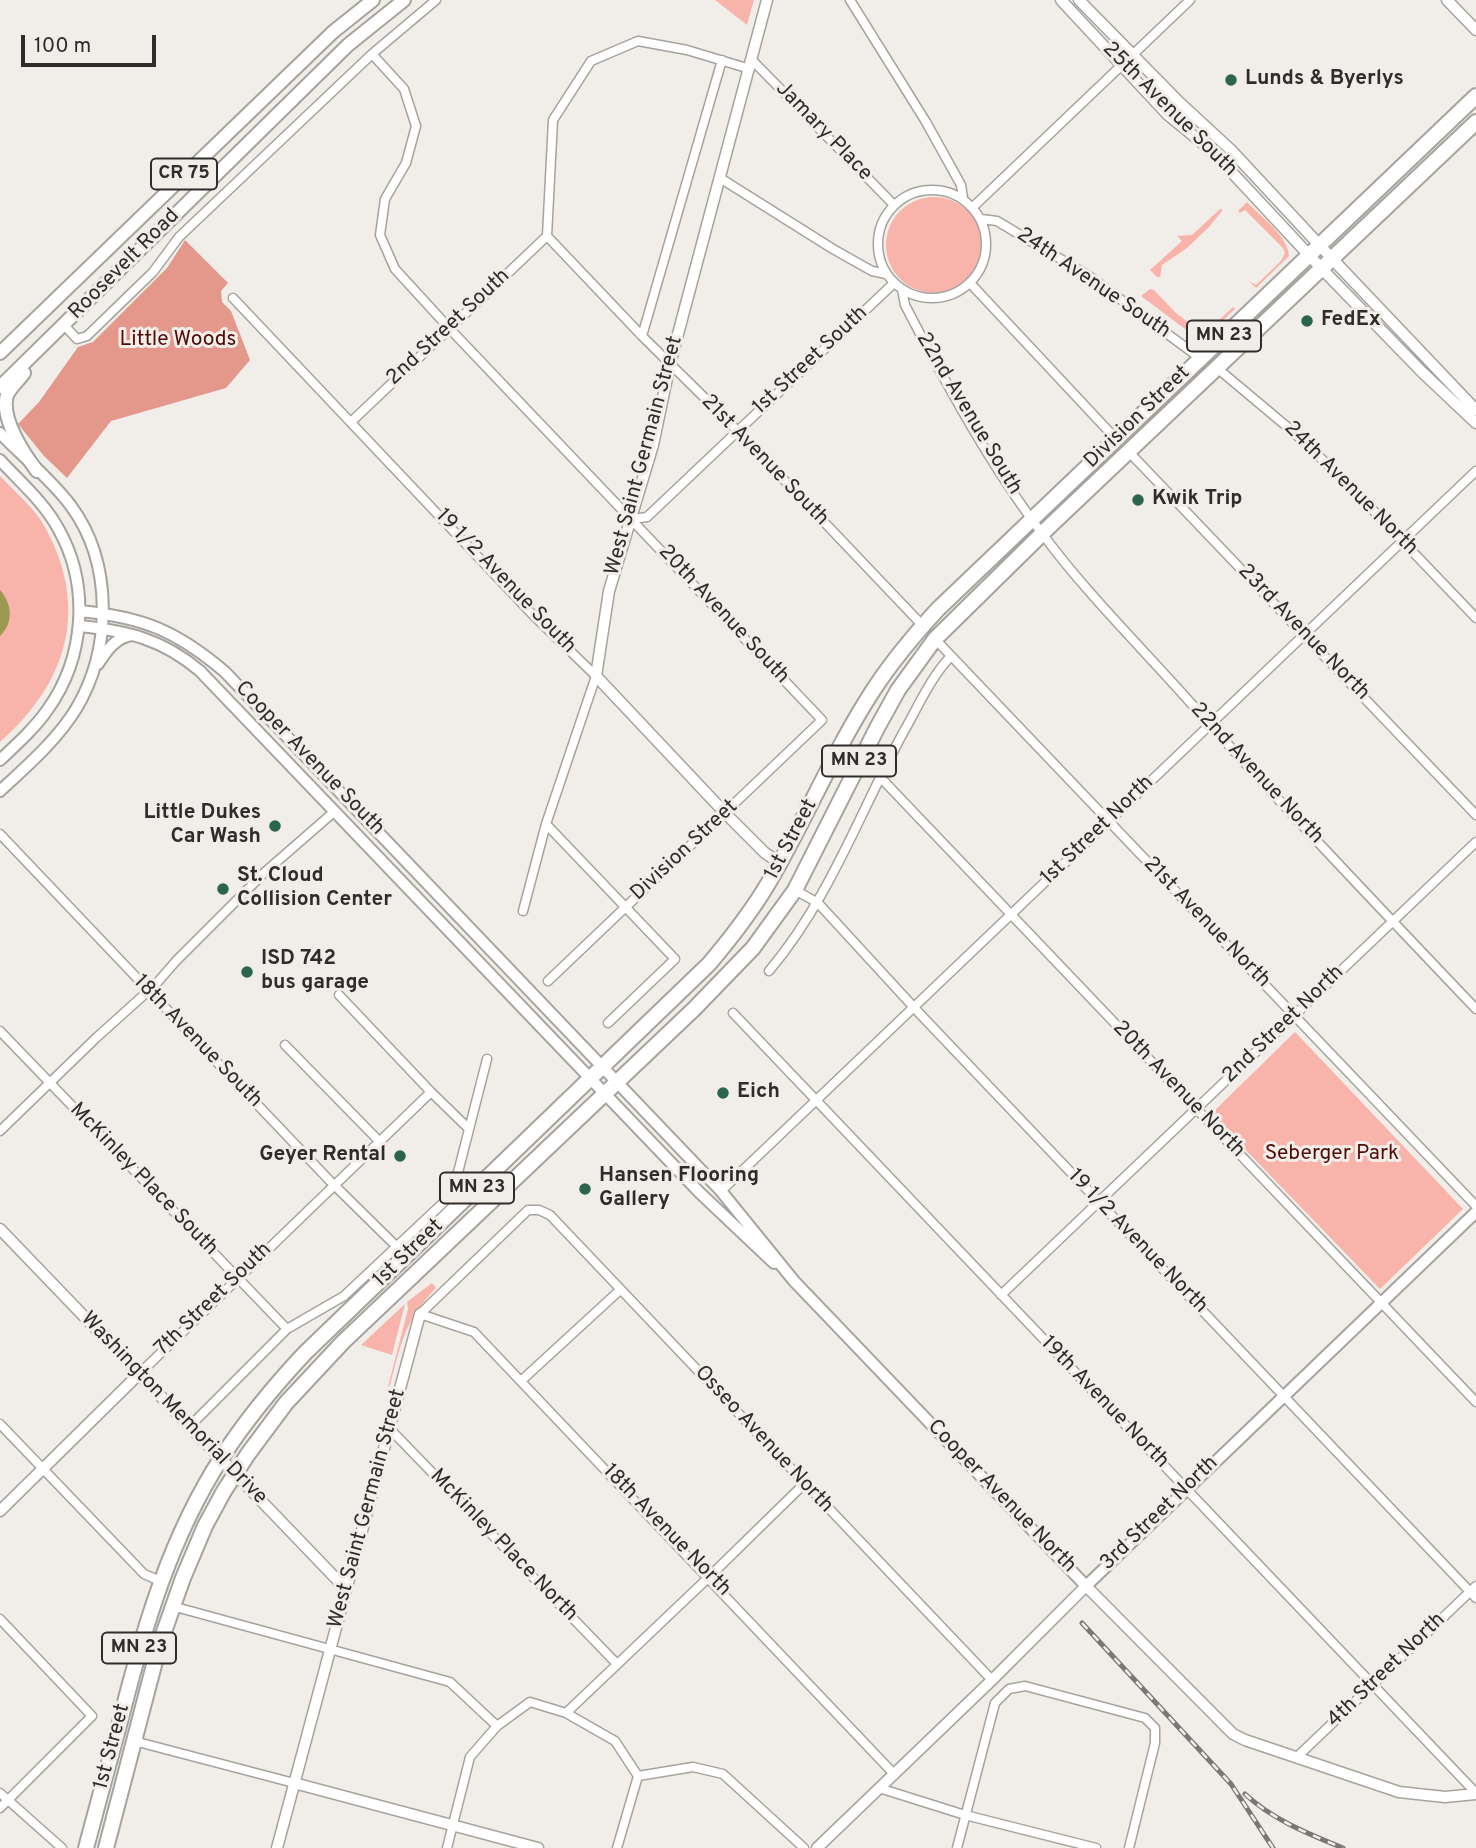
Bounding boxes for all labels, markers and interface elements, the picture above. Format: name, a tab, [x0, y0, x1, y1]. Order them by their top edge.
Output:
scale bar	[24, 21, 159, 65]
text: 100 m	[34, 33, 91, 60]
street label: 25th Avenue South	[1096, 37, 1242, 183]
place label: Lunds & Byerlys	[1245, 67, 1404, 93]
marker: Lunds & Byerlys	[1223, 72, 1239, 88]
street label: Jamary Place	[769, 77, 877, 187]
road number: CR 75	[151, 158, 217, 190]
street label: Roosevelt Road	[64, 204, 186, 326]
street label: 24th Avenue South	[1011, 223, 1175, 345]
street label: 2nd Street South	[382, 264, 516, 392]
street label: 1st Street South	[748, 301, 874, 421]
place label: FedEx	[1321, 308, 1381, 334]
marker: FedEx	[1299, 313, 1315, 329]
road number: MN 23	[1187, 320, 1261, 352]
park label: Little Woods	[120, 328, 236, 354]
street label: 22nd Avenue South	[910, 328, 1026, 500]
street label: West Saint Germain Street	[601, 333, 689, 579]
street label: Division Street	[1080, 361, 1196, 475]
street label: 21st Avenue South	[695, 390, 833, 532]
street label: 24th Avenue North	[1278, 417, 1422, 561]
place label: Kwik Trip	[1152, 487, 1242, 513]
marker: Kwik Trip	[1130, 492, 1146, 508]
street label: 19 1/2 Avenue South	[429, 504, 581, 660]
street label: 20th Avenue South	[652, 540, 794, 690]
street label: 23rd Avenue North	[1232, 560, 1374, 706]
street label: Cooper Avenue South	[229, 677, 389, 841]
street label: 22nd Avenue North	[1184, 698, 1328, 850]
road number: MN 23	[822, 746, 896, 776]
street label: 1st Street North	[1036, 771, 1160, 891]
street label: Division Street	[626, 795, 744, 907]
street label: 1st Street	[760, 795, 824, 885]
place label: Little Dukes Car Wash	[143, 801, 261, 851]
marker: Little Dukes Car Wash	[267, 818, 283, 834]
street label: 21st Avenue North	[1137, 852, 1275, 994]
place label: St. Cloud Collision Center	[237, 864, 392, 914]
marker: St. Cloud Collision Center	[215, 881, 231, 897]
place label: ISD 742 bus garage	[261, 947, 369, 997]
street label: 2nd Street North	[1218, 961, 1350, 1089]
marker: ISD 742 bus garage	[239, 964, 255, 980]
street label: 18th Avenue South	[127, 970, 267, 1114]
street label: 20th Avenue North	[1106, 1016, 1250, 1164]
place label: Eich	[737, 1080, 780, 1106]
marker: Eich	[715, 1085, 731, 1101]
street label: McKinley Place South	[63, 1098, 223, 1262]
park label: Seberger Park	[1265, 1142, 1399, 1168]
place label: Geyer Rental	[259, 1143, 386, 1169]
marker: Geyer Rental	[392, 1148, 408, 1164]
place label: Hansen Flooring Gallery	[599, 1164, 759, 1214]
street label: 19 1/2 Avenue North	[1062, 1165, 1212, 1319]
road number: MN 23	[440, 1172, 514, 1204]
marker: Hansen Flooring Gallery	[577, 1181, 593, 1197]
street label: 1st Street	[369, 1214, 449, 1294]
street label: 7th Street South	[150, 1238, 278, 1362]
street label: Washington Memorial Drive	[74, 1307, 272, 1511]
street label: 19th Avenue North	[1034, 1332, 1174, 1474]
street label: Osseo Avenue North	[688, 1361, 838, 1519]
street label: West Saint Germain Street	[324, 1386, 412, 1632]
street label: Cooper Avenue North	[921, 1415, 1081, 1579]
street label: 3rd Street North	[1096, 1451, 1224, 1577]
street label: 18th Avenue North	[596, 1460, 736, 1602]
street label: McKinley Place North	[424, 1465, 582, 1627]
street label: 4th Street North	[1323, 1608, 1451, 1734]
road number: MN 23	[102, 1632, 176, 1664]
street label: 1st Street	[89, 1701, 137, 1793]

